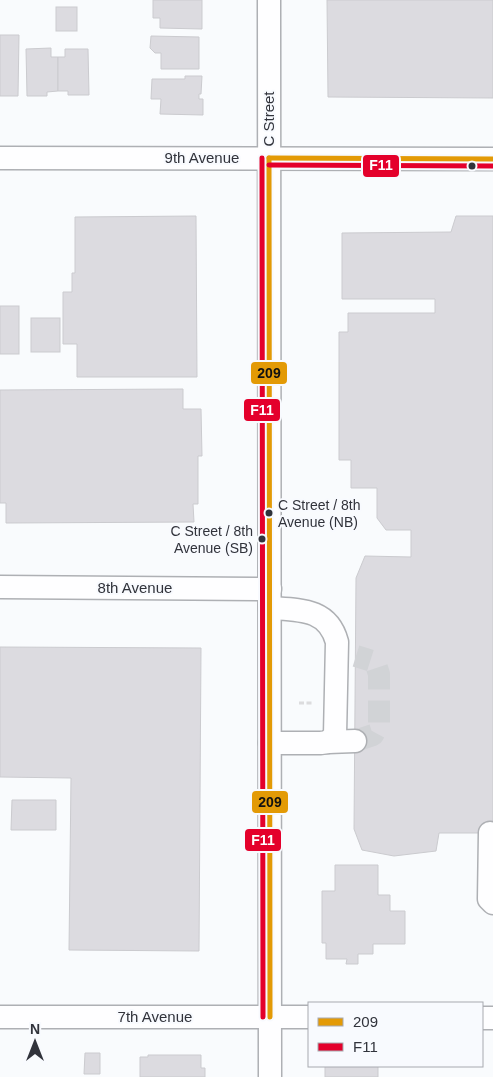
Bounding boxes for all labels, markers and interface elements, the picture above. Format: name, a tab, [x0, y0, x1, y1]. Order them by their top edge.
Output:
street label: C Street	[260, 91, 277, 147]
street label: 9th Avenue	[165, 149, 239, 166]
line badge: F11	[362, 154, 400, 178]
text: F11	[369, 157, 393, 173]
unlabelled marker	[467, 161, 477, 171]
line badge: 209	[250, 361, 288, 385]
text: 209	[257, 365, 281, 381]
line badge: F11	[243, 398, 281, 422]
text: F11	[250, 402, 274, 418]
place label: C Street / 8th Avenue (NB)	[278, 497, 360, 530]
marker: C Street / 8th Avenue (NB)	[264, 508, 274, 518]
place label: C Street / 8th Avenue (SB)	[171, 523, 253, 556]
marker: C Street / 8th Avenue (SB)	[257, 534, 267, 544]
street label: 8th Avenue	[98, 579, 172, 596]
line badge: 209	[251, 790, 289, 814]
text: 209	[258, 794, 282, 810]
line badge: F11	[244, 828, 282, 852]
text: F11	[251, 832, 275, 848]
legend	[308, 1002, 483, 1067]
street label: 7th Avenue	[118, 1008, 192, 1025]
text: 209	[353, 1013, 378, 1030]
north arrow	[10, 1017, 60, 1067]
text: N	[30, 1021, 40, 1037]
text: F11	[353, 1038, 378, 1055]

